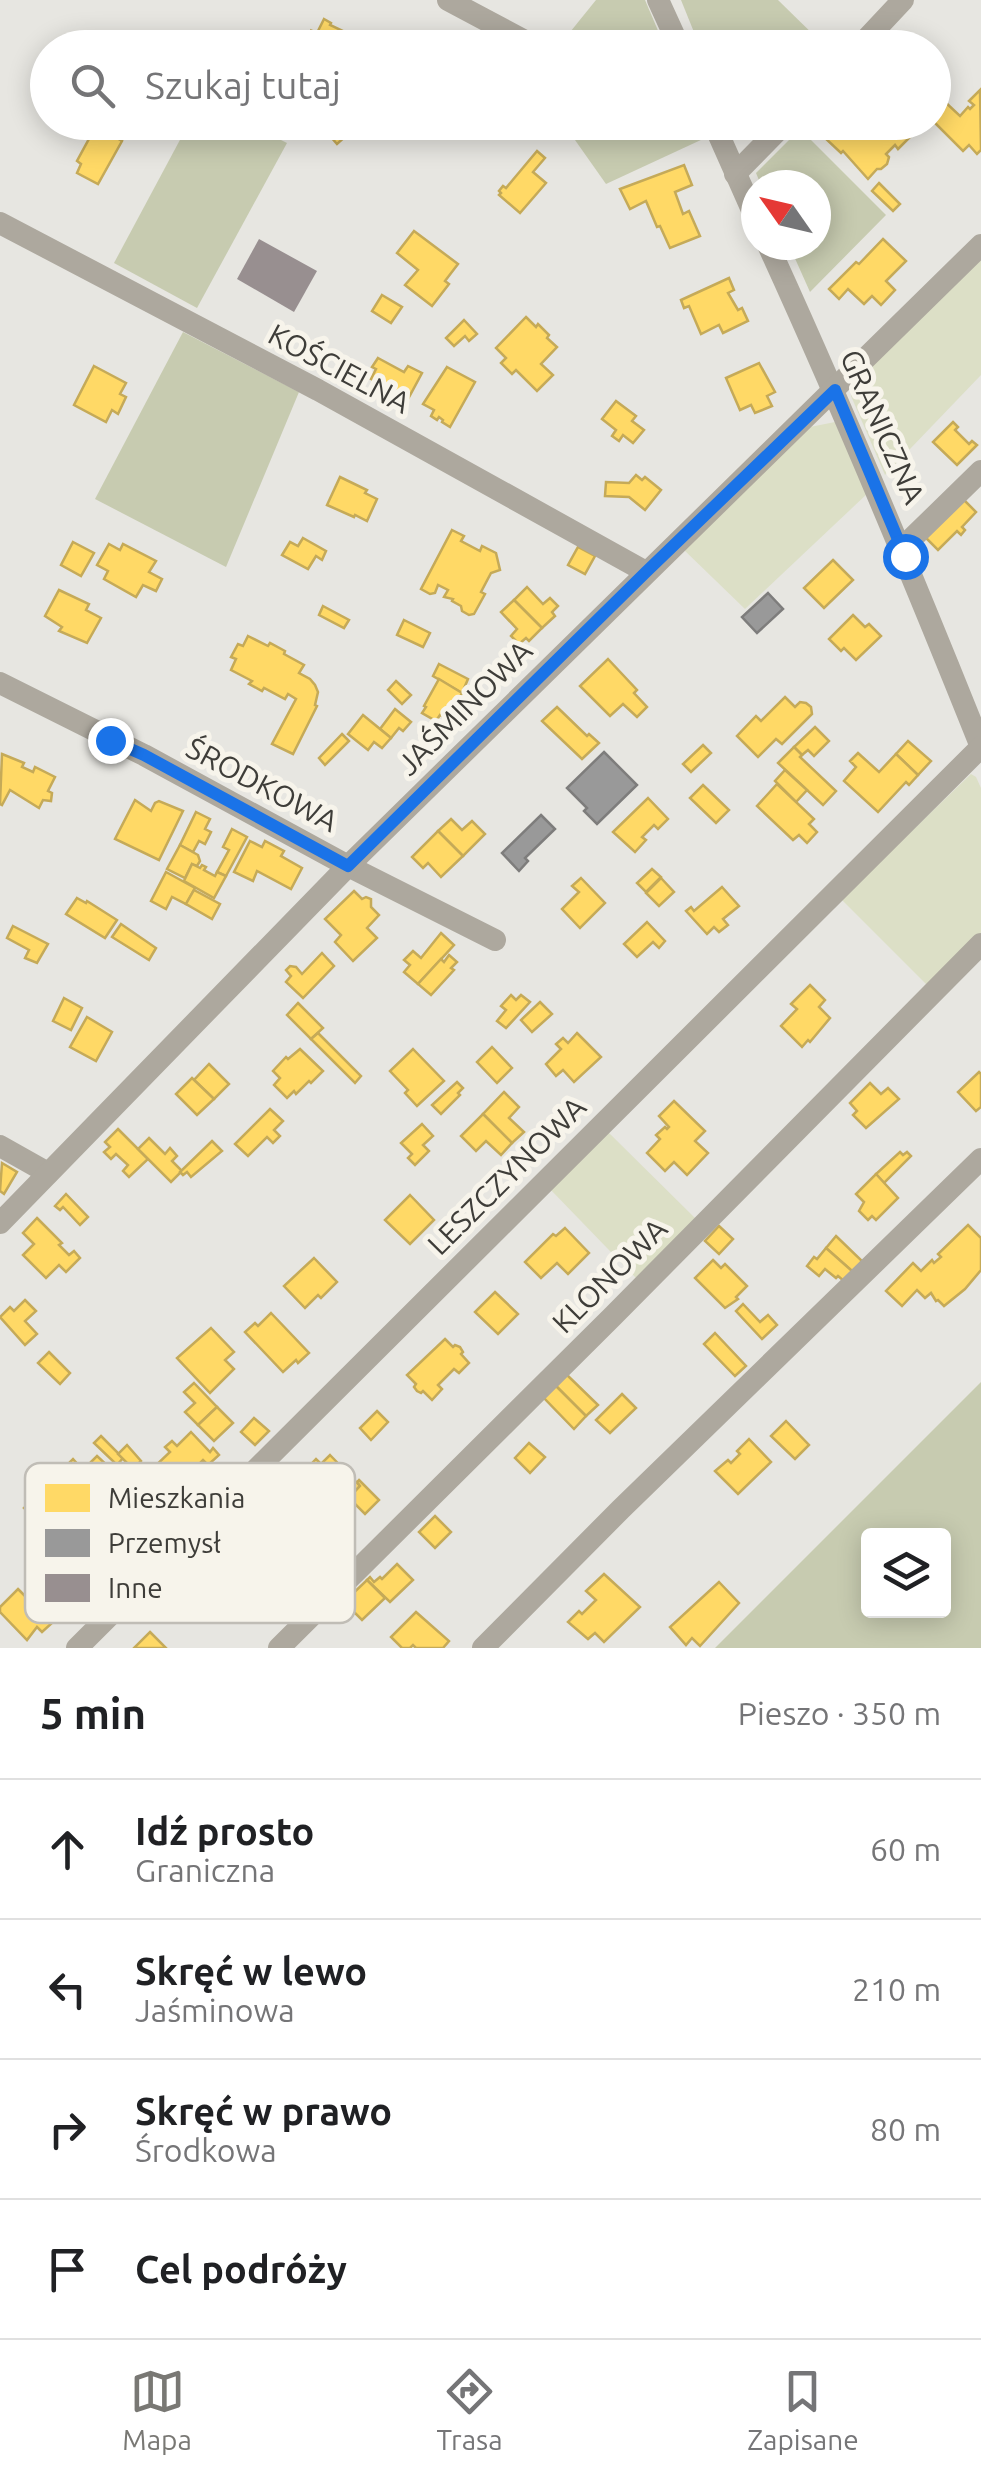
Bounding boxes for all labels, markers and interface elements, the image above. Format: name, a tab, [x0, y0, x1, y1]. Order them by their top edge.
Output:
search box	[30, 30, 951, 140]
icon: search	[65, 58, 120, 113]
text: Szukaj tutaj	[145, 64, 341, 106]
north arrow	[741, 170, 831, 260]
street label: KOŚCIELNA	[263, 317, 417, 420]
street label: GRANICZNA	[834, 344, 932, 509]
route start	[883, 534, 929, 580]
street label: JAŚMINOWA	[390, 633, 539, 781]
route end	[88, 718, 134, 764]
street label: ŚRODKOWA	[181, 730, 344, 838]
street label: LESZCZYNOWA	[420, 1089, 593, 1261]
street label: KLONOWA	[545, 1211, 674, 1339]
legend	[25, 1463, 355, 1623]
text: Mieszkania	[108, 1482, 245, 1513]
text: Przemysł	[108, 1527, 221, 1558]
map controls	[861, 1528, 951, 1618]
button: layers	[861, 1528, 951, 1618]
text: Inne	[108, 1572, 163, 1603]
text: 5 min	[40, 1690, 146, 1737]
text: Pieszo · 350 m	[738, 1695, 941, 1731]
text: Idź prosto	[135, 1810, 314, 1852]
icon: ahead	[40, 1822, 95, 1877]
text: 60 m	[870, 1831, 941, 1867]
text: Graniczna	[135, 1852, 275, 1888]
text: Skręć w lewo	[135, 1950, 367, 1992]
icon: left	[40, 1962, 95, 2017]
text: 210 m	[852, 1971, 941, 2007]
text: Jaśminowa	[135, 1992, 295, 2028]
text: Skręć w prawo	[135, 2090, 392, 2132]
icon: right	[40, 2102, 95, 2157]
text: 80 m	[870, 2111, 941, 2147]
text: Środkowa	[135, 2132, 277, 2168]
icon: arrive	[40, 2242, 95, 2297]
text: Cel podróży	[135, 2248, 347, 2290]
tab: Mapa	[122, 2364, 192, 2455]
tab: Trasa	[436, 2364, 503, 2455]
tab: Zapisane	[747, 2364, 859, 2455]

